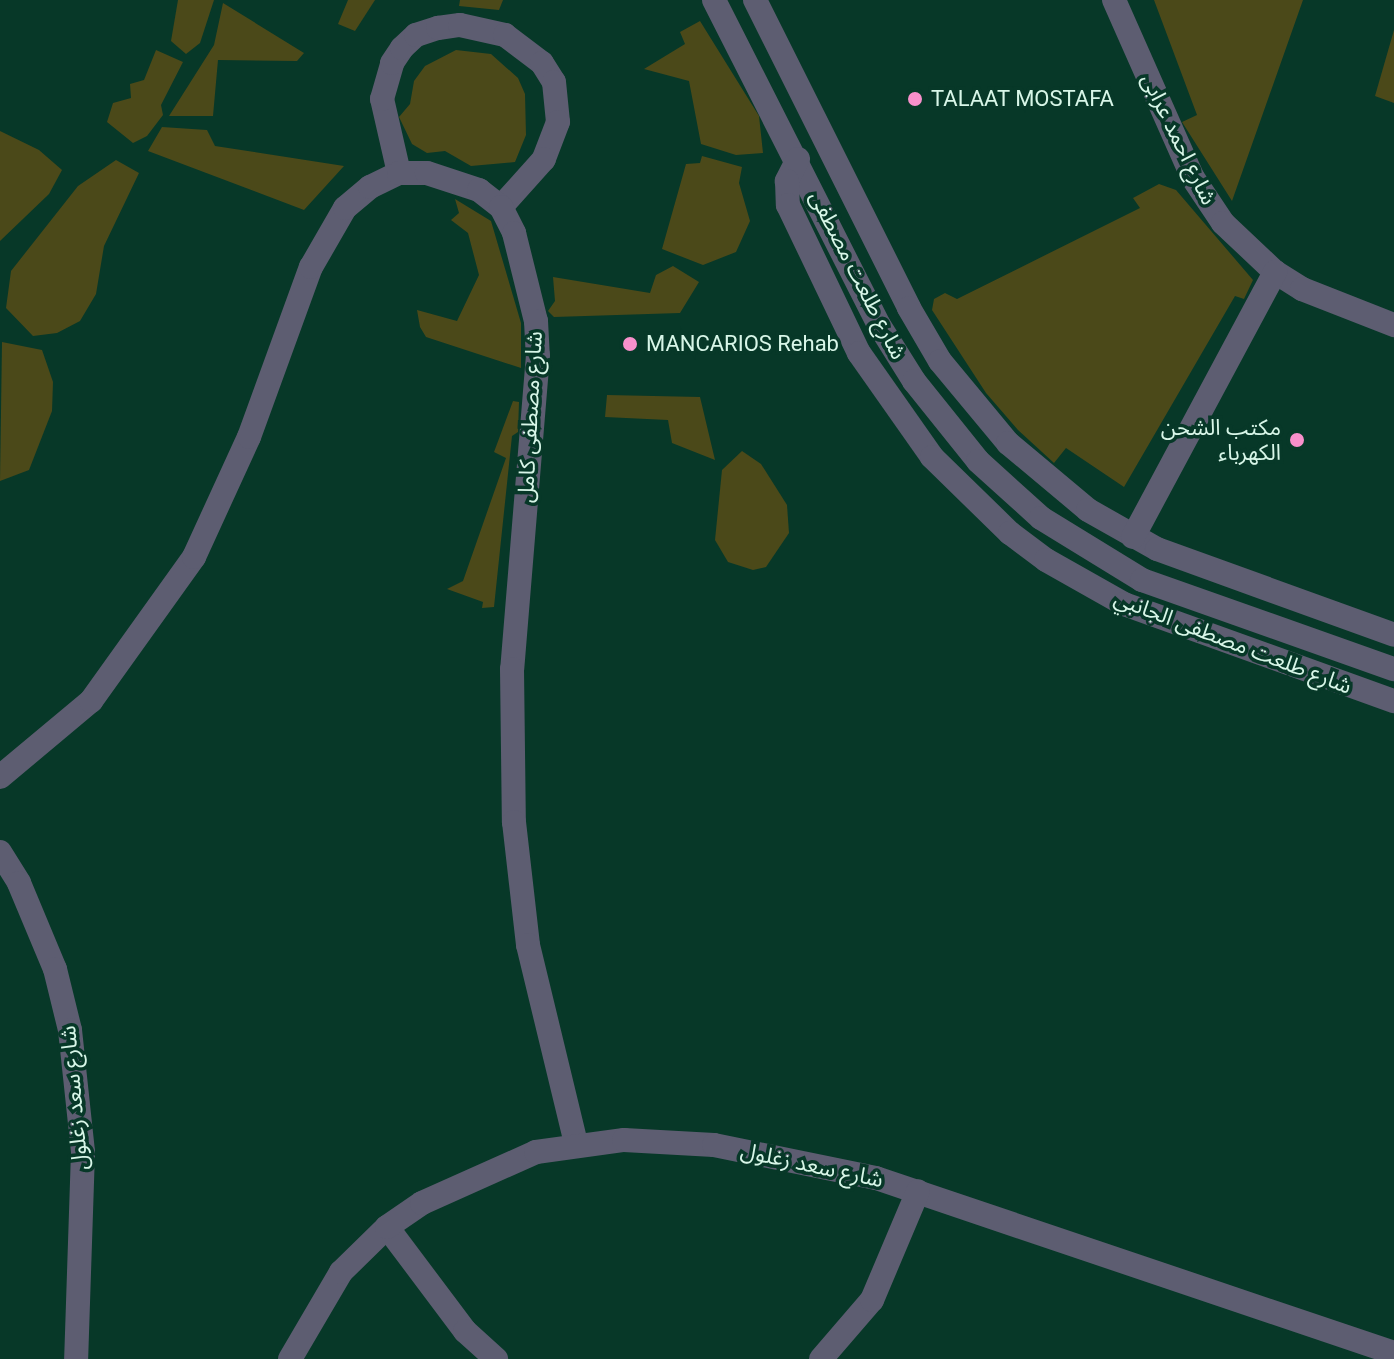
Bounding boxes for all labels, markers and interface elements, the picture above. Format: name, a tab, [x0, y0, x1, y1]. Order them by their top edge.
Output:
street label: شارع احمد عرابى	[1136, 69, 1222, 209]
place label: TALAAT MOSTAFA	[931, 86, 1114, 112]
marker: TALAAT MOSTAFA	[906, 90, 924, 108]
street label: شارع طلعت مصطفى	[804, 186, 912, 364]
street label: شارع مصطفى كامل	[512, 330, 548, 504]
place label: MANCARIOS Rehab	[646, 331, 839, 357]
marker: MANCARIOS Rehab	[621, 335, 639, 353]
place label: مكتب الشحن الكهرباء	[1161, 414, 1281, 466]
marker: مكتب الشحن الكهرباء	[1288, 431, 1306, 449]
street label: شارع طلعت مصطفى الجانبي	[1110, 584, 1356, 700]
street label: شارع سعد زغلول	[55, 1025, 93, 1171]
street label: شارع سعد زغلول	[738, 1137, 886, 1193]

